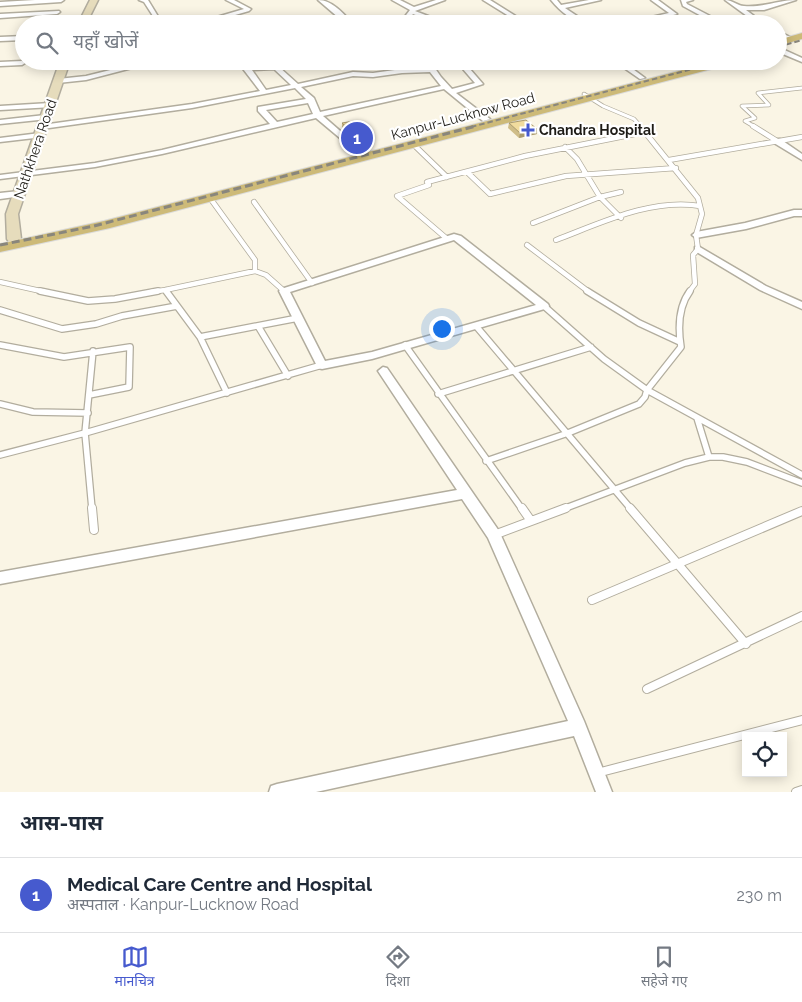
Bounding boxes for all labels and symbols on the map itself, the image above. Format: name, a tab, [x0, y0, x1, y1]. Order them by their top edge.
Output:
street label: Kanpur-Lucknow Road	[389, 89, 537, 143]
street label: Nathkhera Road	[10, 97, 60, 201]
pin: 1	[341, 119, 373, 157]
place label: Chandra Hospital	[539, 122, 656, 138]
marker: Chandra Hospital	[521, 123, 535, 137]
your location	[429, 316, 455, 342]

